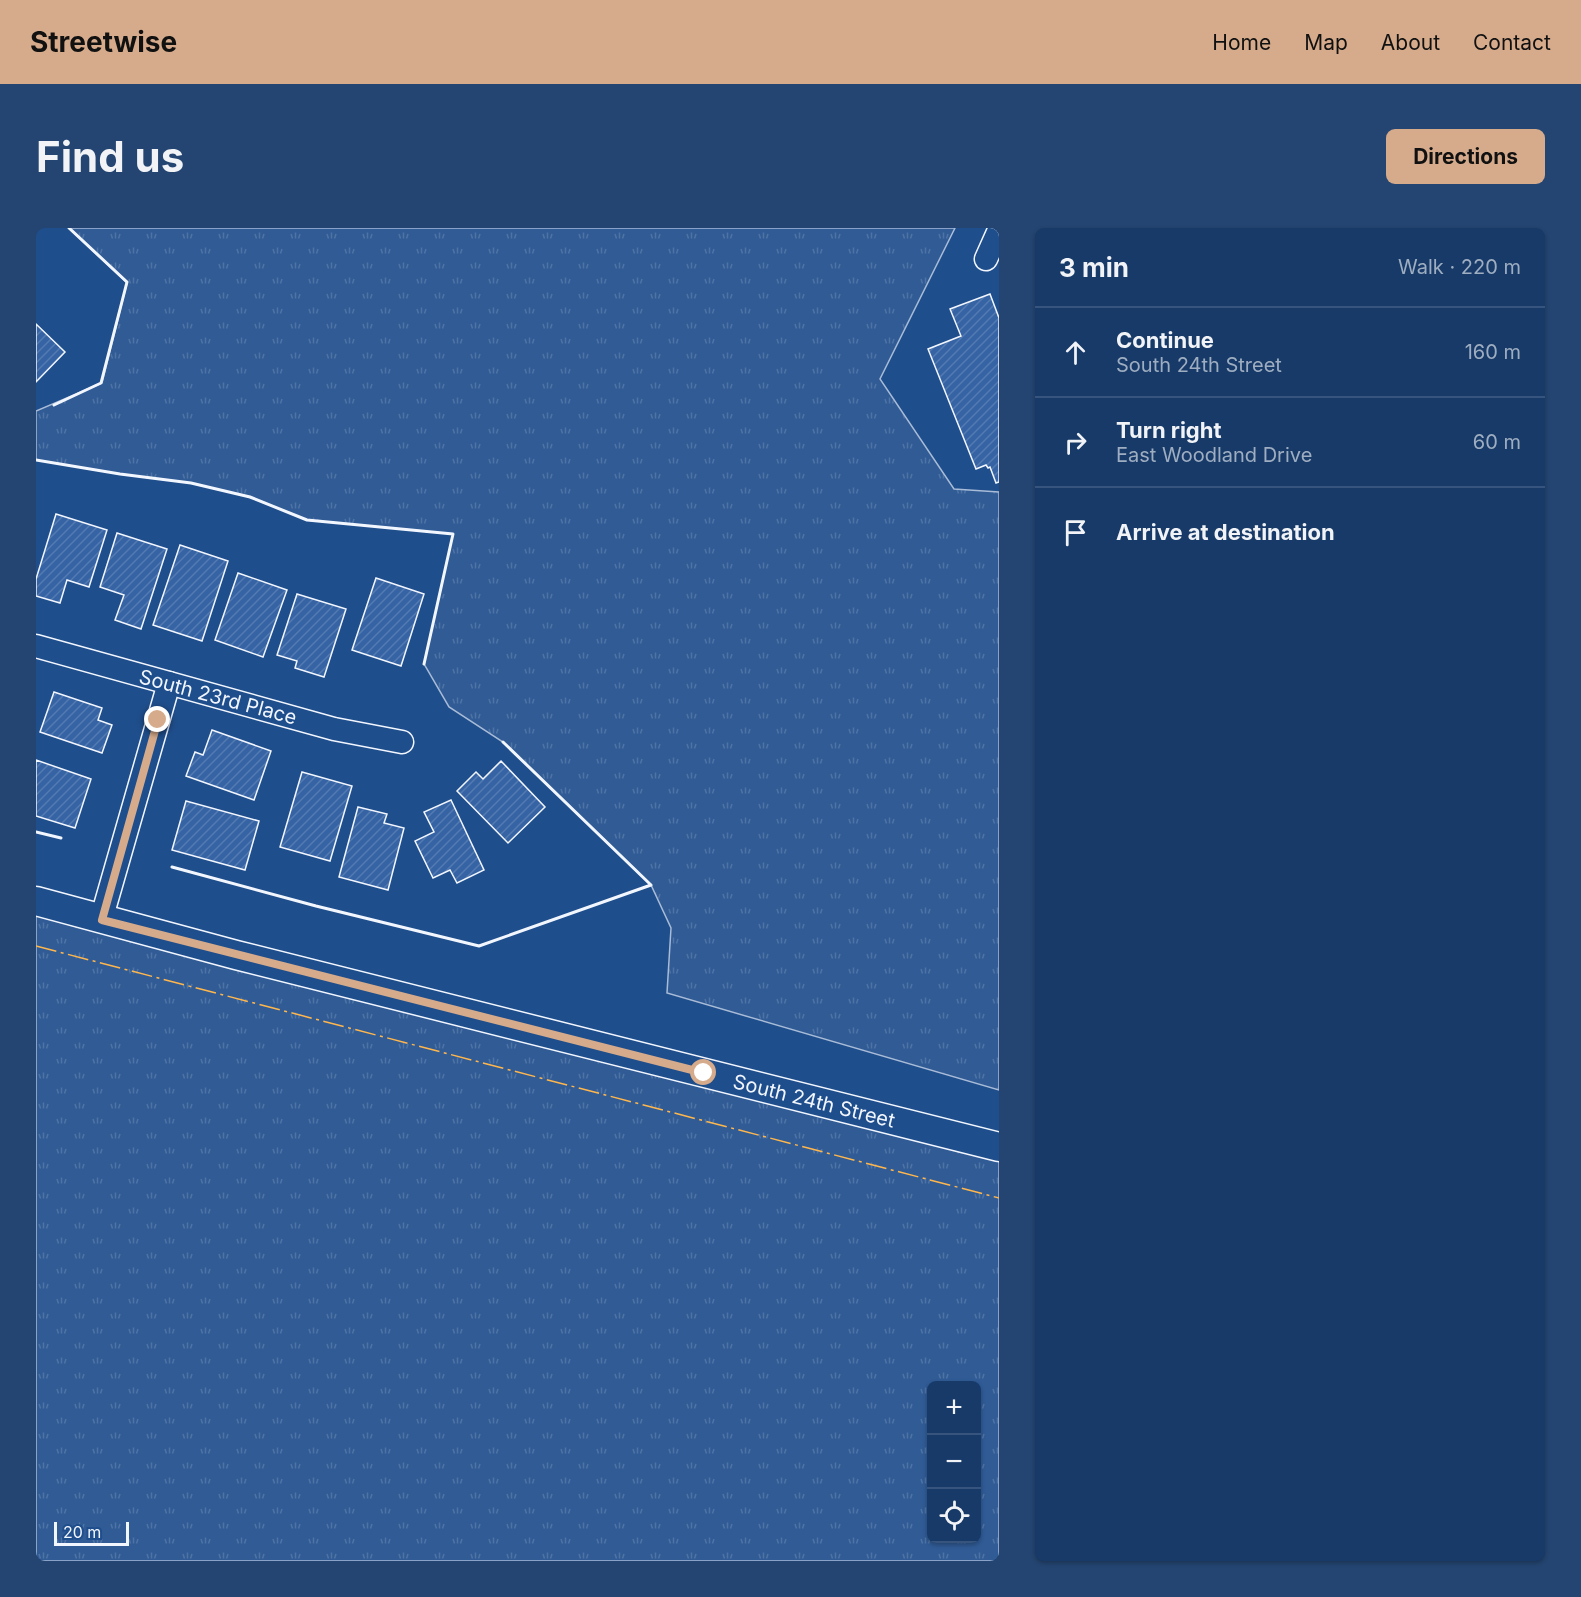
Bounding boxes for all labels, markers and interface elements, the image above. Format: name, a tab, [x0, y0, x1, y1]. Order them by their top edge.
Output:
text: Streetwise	[30, 25, 177, 59]
text: Home	[1212, 30, 1271, 55]
text: Map	[1304, 30, 1348, 55]
text: About	[1381, 30, 1440, 55]
text: Contact	[1473, 30, 1551, 55]
button: Directions	[1386, 129, 1545, 184]
text: Find us	[36, 131, 184, 182]
text: 3 min	[1059, 252, 1129, 283]
text: Walk · 220 m	[1398, 255, 1521, 279]
text: Continue	[1116, 327, 1214, 353]
icon: ahead	[1059, 336, 1092, 369]
text: 160 m	[1465, 340, 1521, 364]
text: South 24th Street	[1116, 353, 1282, 377]
text: Turn right	[1116, 417, 1222, 443]
icon: right	[1059, 426, 1092, 459]
text: 60 m	[1473, 430, 1521, 454]
text: East Woodland Drive	[1116, 443, 1312, 467]
icon: arrive	[1059, 516, 1092, 549]
text: Arrive at destination	[1116, 519, 1335, 545]
street label: South 23rd Place	[137, 664, 299, 730]
route end	[144, 706, 170, 732]
route start	[690, 1059, 716, 1085]
street label: South 24th Street	[731, 1069, 898, 1133]
map controls	[927, 1381, 981, 1543]
button: +	[927, 1381, 981, 1435]
button: −	[927, 1435, 981, 1489]
button: locate	[927, 1489, 981, 1543]
scale bar	[54, 1519, 129, 1546]
text: 20 m	[63, 1522, 101, 1542]

